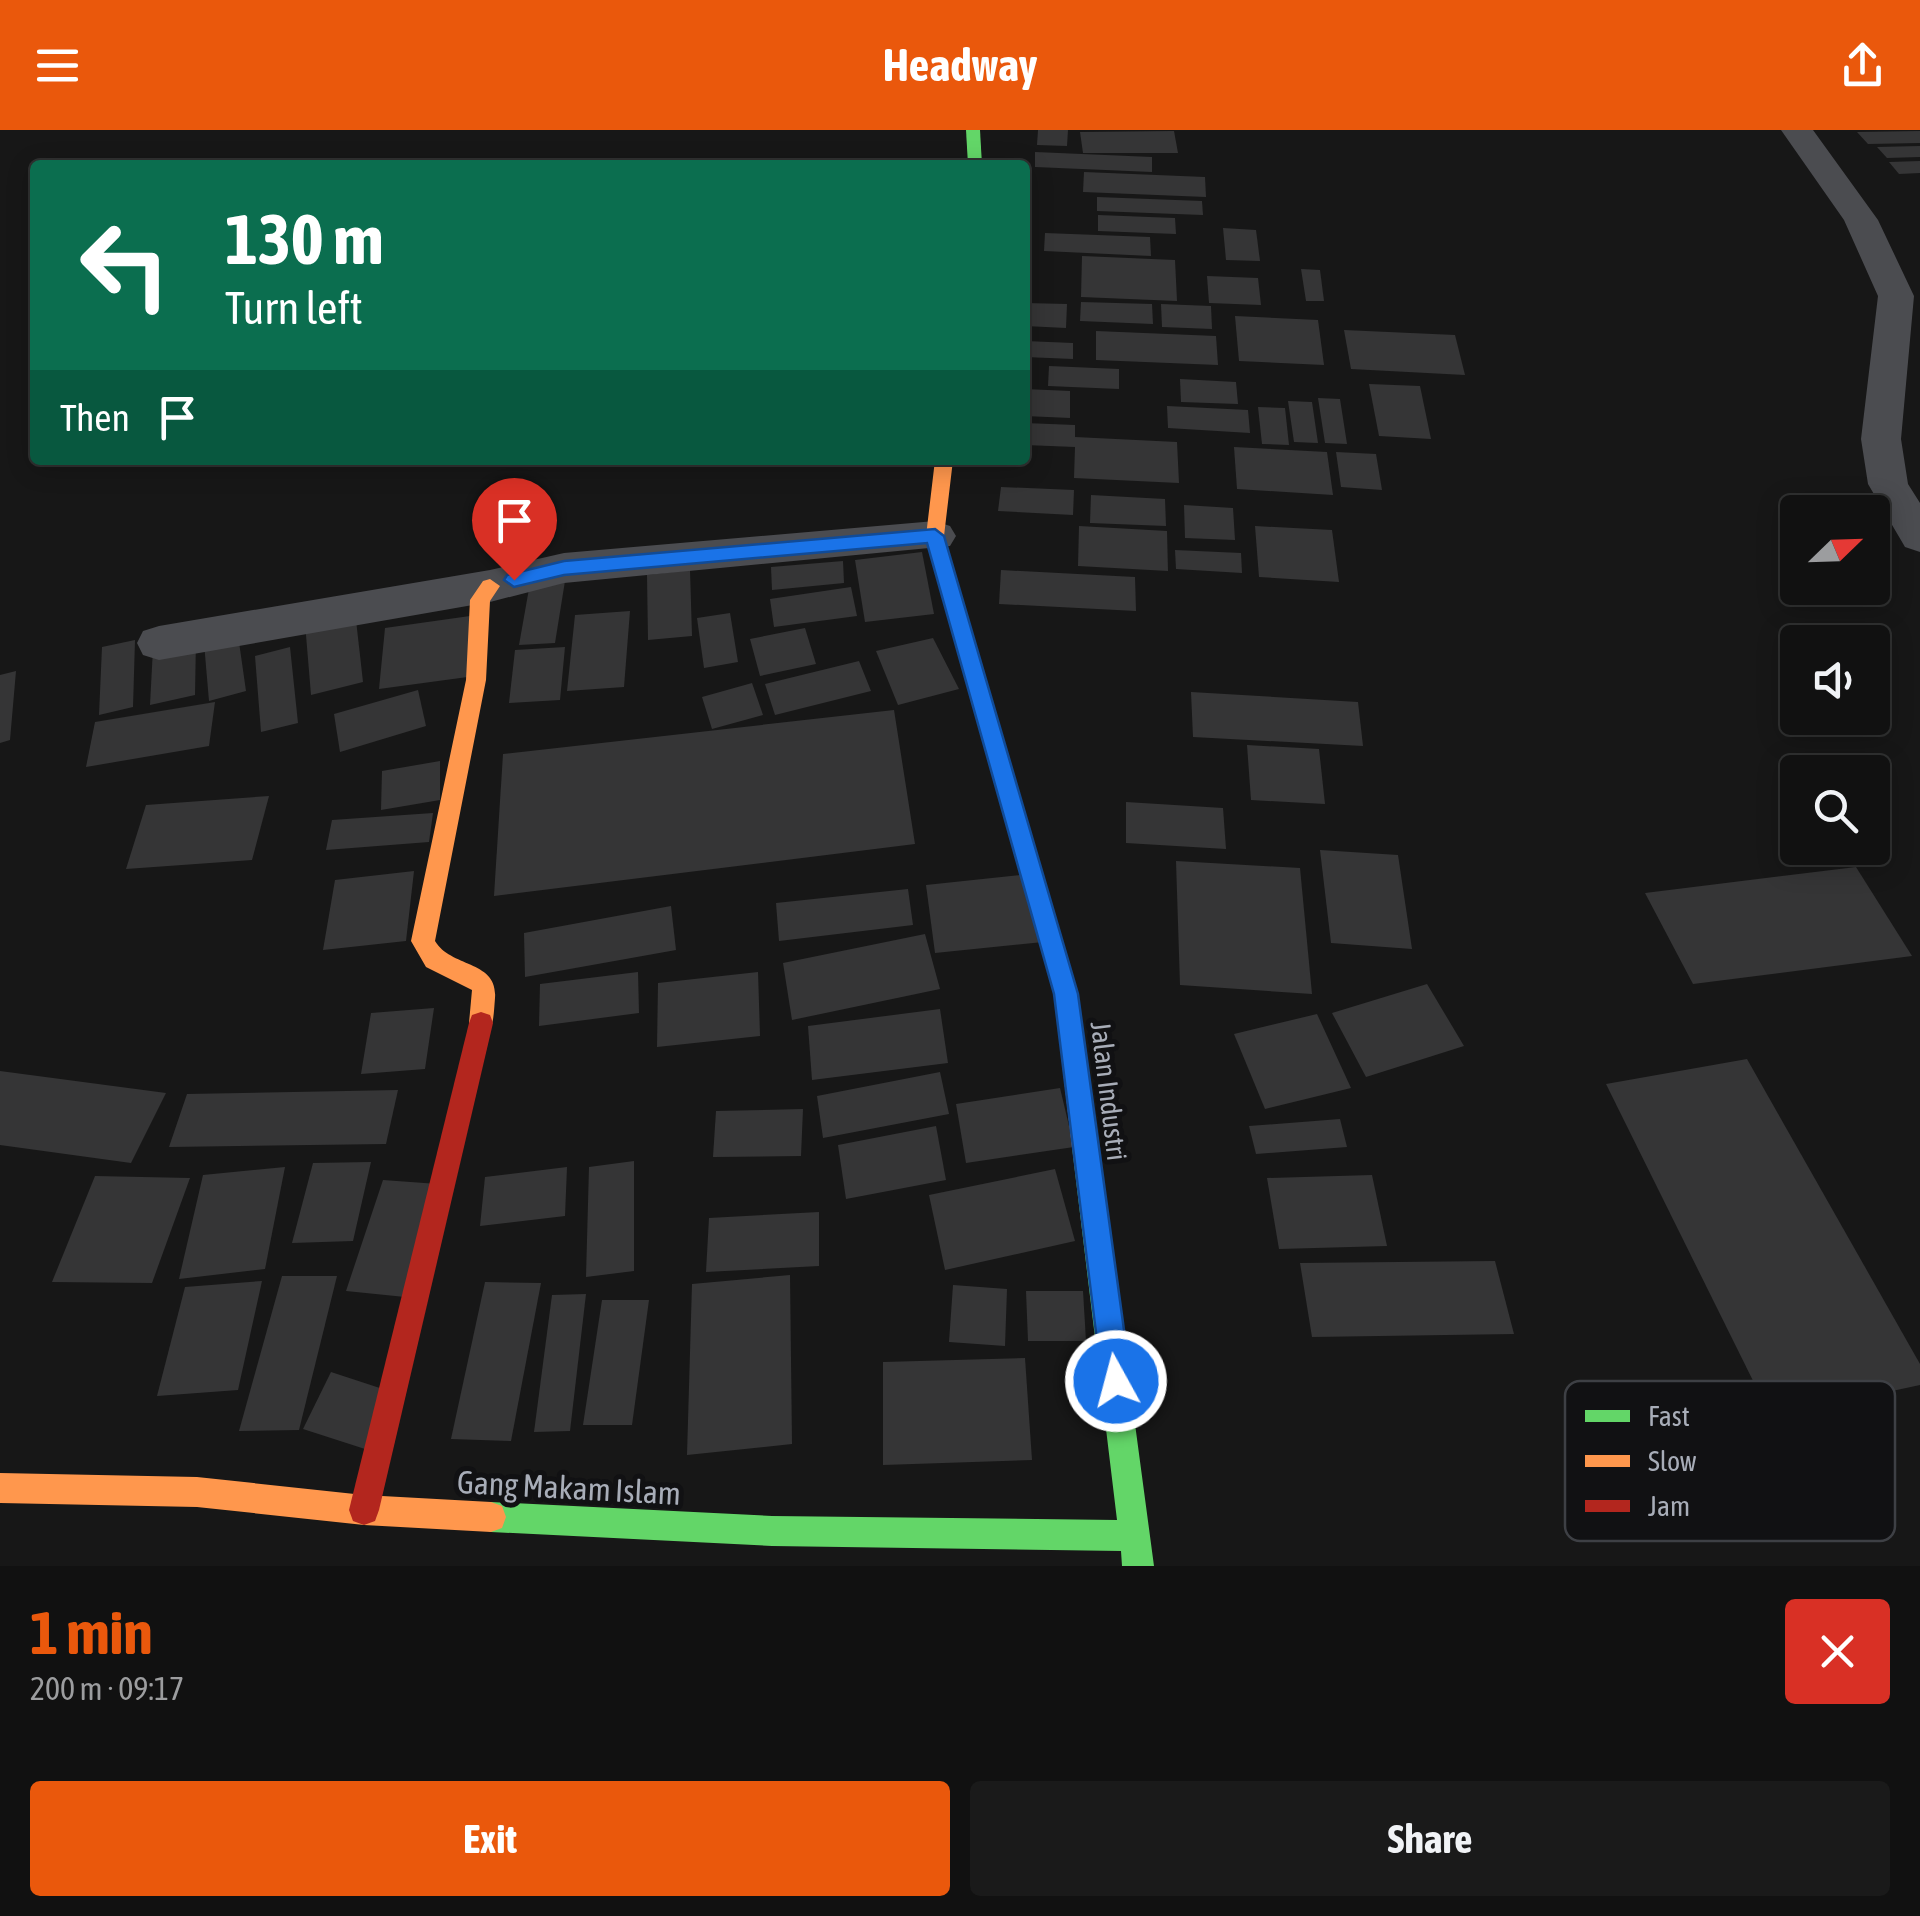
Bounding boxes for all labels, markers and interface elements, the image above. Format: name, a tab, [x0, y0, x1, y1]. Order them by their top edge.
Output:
icon: menu	[30, 38, 85, 93]
icon: share	[1835, 38, 1890, 93]
text: Headway	[883, 39, 1037, 91]
text: 130 m	[225, 199, 384, 279]
icon: left	[60, 200, 190, 330]
text: Turn left	[225, 282, 363, 334]
icon: arrive	[150, 390, 205, 445]
text: Then	[60, 396, 130, 439]
pin	[472, 478, 557, 581]
icon: arrive	[487, 493, 542, 548]
north arrow	[1780, 495, 1890, 605]
map controls	[1780, 495, 1890, 865]
button: sound	[1780, 625, 1890, 735]
button: search	[1780, 755, 1890, 865]
street label: Jalan Industri	[1085, 1020, 1133, 1162]
position arrow	[1064, 1329, 1168, 1433]
legend	[1565, 1381, 1895, 1541]
text: Fast	[1648, 1400, 1690, 1432]
text: Slow	[1648, 1445, 1697, 1477]
street label: Gang Makam Islam	[456, 1463, 682, 1512]
text: Jam	[1648, 1490, 1690, 1522]
text: 1 min	[30, 1598, 153, 1667]
button: close	[1785, 1599, 1890, 1704]
text: 200 m · 09:17	[30, 1670, 184, 1707]
button: Exit	[30, 1781, 950, 1896]
button: Share	[970, 1781, 1890, 1896]

